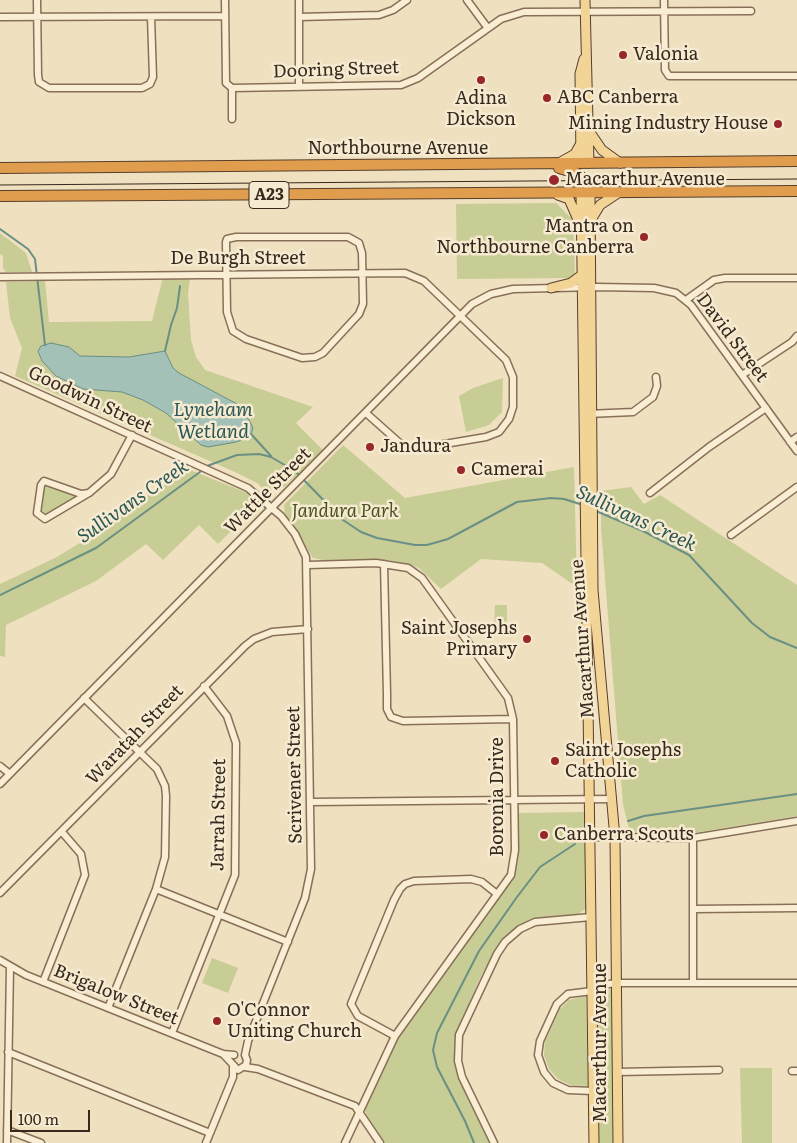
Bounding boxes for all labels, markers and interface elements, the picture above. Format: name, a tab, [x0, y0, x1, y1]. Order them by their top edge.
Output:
place label: Valonia	[633, 44, 699, 66]
marker: Valonia	[617, 49, 629, 61]
street label: Dooring Street	[273, 57, 399, 83]
marker: Adina Dickson	[475, 74, 487, 86]
place label: ABC Canberra	[557, 87, 678, 109]
place label: Adina Dickson	[446, 88, 516, 130]
marker: ABC Canberra	[541, 92, 553, 104]
place label: Mining Industry House	[568, 113, 768, 135]
marker: Mining Industry House	[772, 118, 784, 130]
street label: Northbourne Avenue	[308, 138, 488, 160]
place label: Macarthur Avenue	[565, 169, 725, 191]
marker: Macarthur Avenue	[547, 173, 561, 187]
road number: A23	[249, 182, 289, 208]
place label: Mantra on Northbourne Canberra	[436, 216, 634, 258]
marker: Mantra on Northbourne Canberra	[638, 231, 650, 243]
street label: De Burgh Street	[170, 248, 306, 270]
street label: David Street	[692, 289, 772, 387]
street label: Goodwin Street	[25, 362, 155, 438]
water label: Lyneham Wetland	[173, 399, 253, 443]
place label: Jandura	[380, 436, 451, 458]
marker: Jandura	[364, 441, 376, 453]
street label: Wattle Street	[220, 443, 316, 539]
water label: Sullivans Creek	[73, 455, 193, 549]
place label: Camerai	[471, 459, 544, 481]
marker: Camerai	[455, 464, 467, 476]
water label: Sullivans Creek	[572, 481, 700, 557]
park label: Jandura Park	[291, 501, 399, 523]
street label: Macarthur Avenue	[567, 559, 599, 719]
place label: Saint Josephs Primary	[401, 618, 517, 660]
marker: Saint Josephs Primary	[521, 633, 533, 645]
street label: Waratah Street	[82, 681, 188, 789]
street label: Scrivener Street	[283, 706, 307, 844]
street label: Boronia Drive	[487, 737, 509, 857]
place label: Saint Josephs Catholic	[565, 740, 681, 782]
marker: Saint Josephs Catholic	[549, 755, 561, 767]
street label: Jarrah Street	[207, 759, 231, 871]
place label: Canberra Scouts	[554, 824, 694, 846]
marker: Canberra Scouts	[538, 829, 550, 841]
street label: Brigalow Street	[50, 960, 182, 1030]
street label: Macarthur Avenue	[590, 963, 612, 1123]
place label: O'Connor Uniting Church	[227, 1000, 362, 1042]
marker: O'Connor Uniting Church	[211, 1015, 223, 1027]
scale bar	[12, 1100, 92, 1132]
text: 100 m	[18, 1107, 59, 1130]

